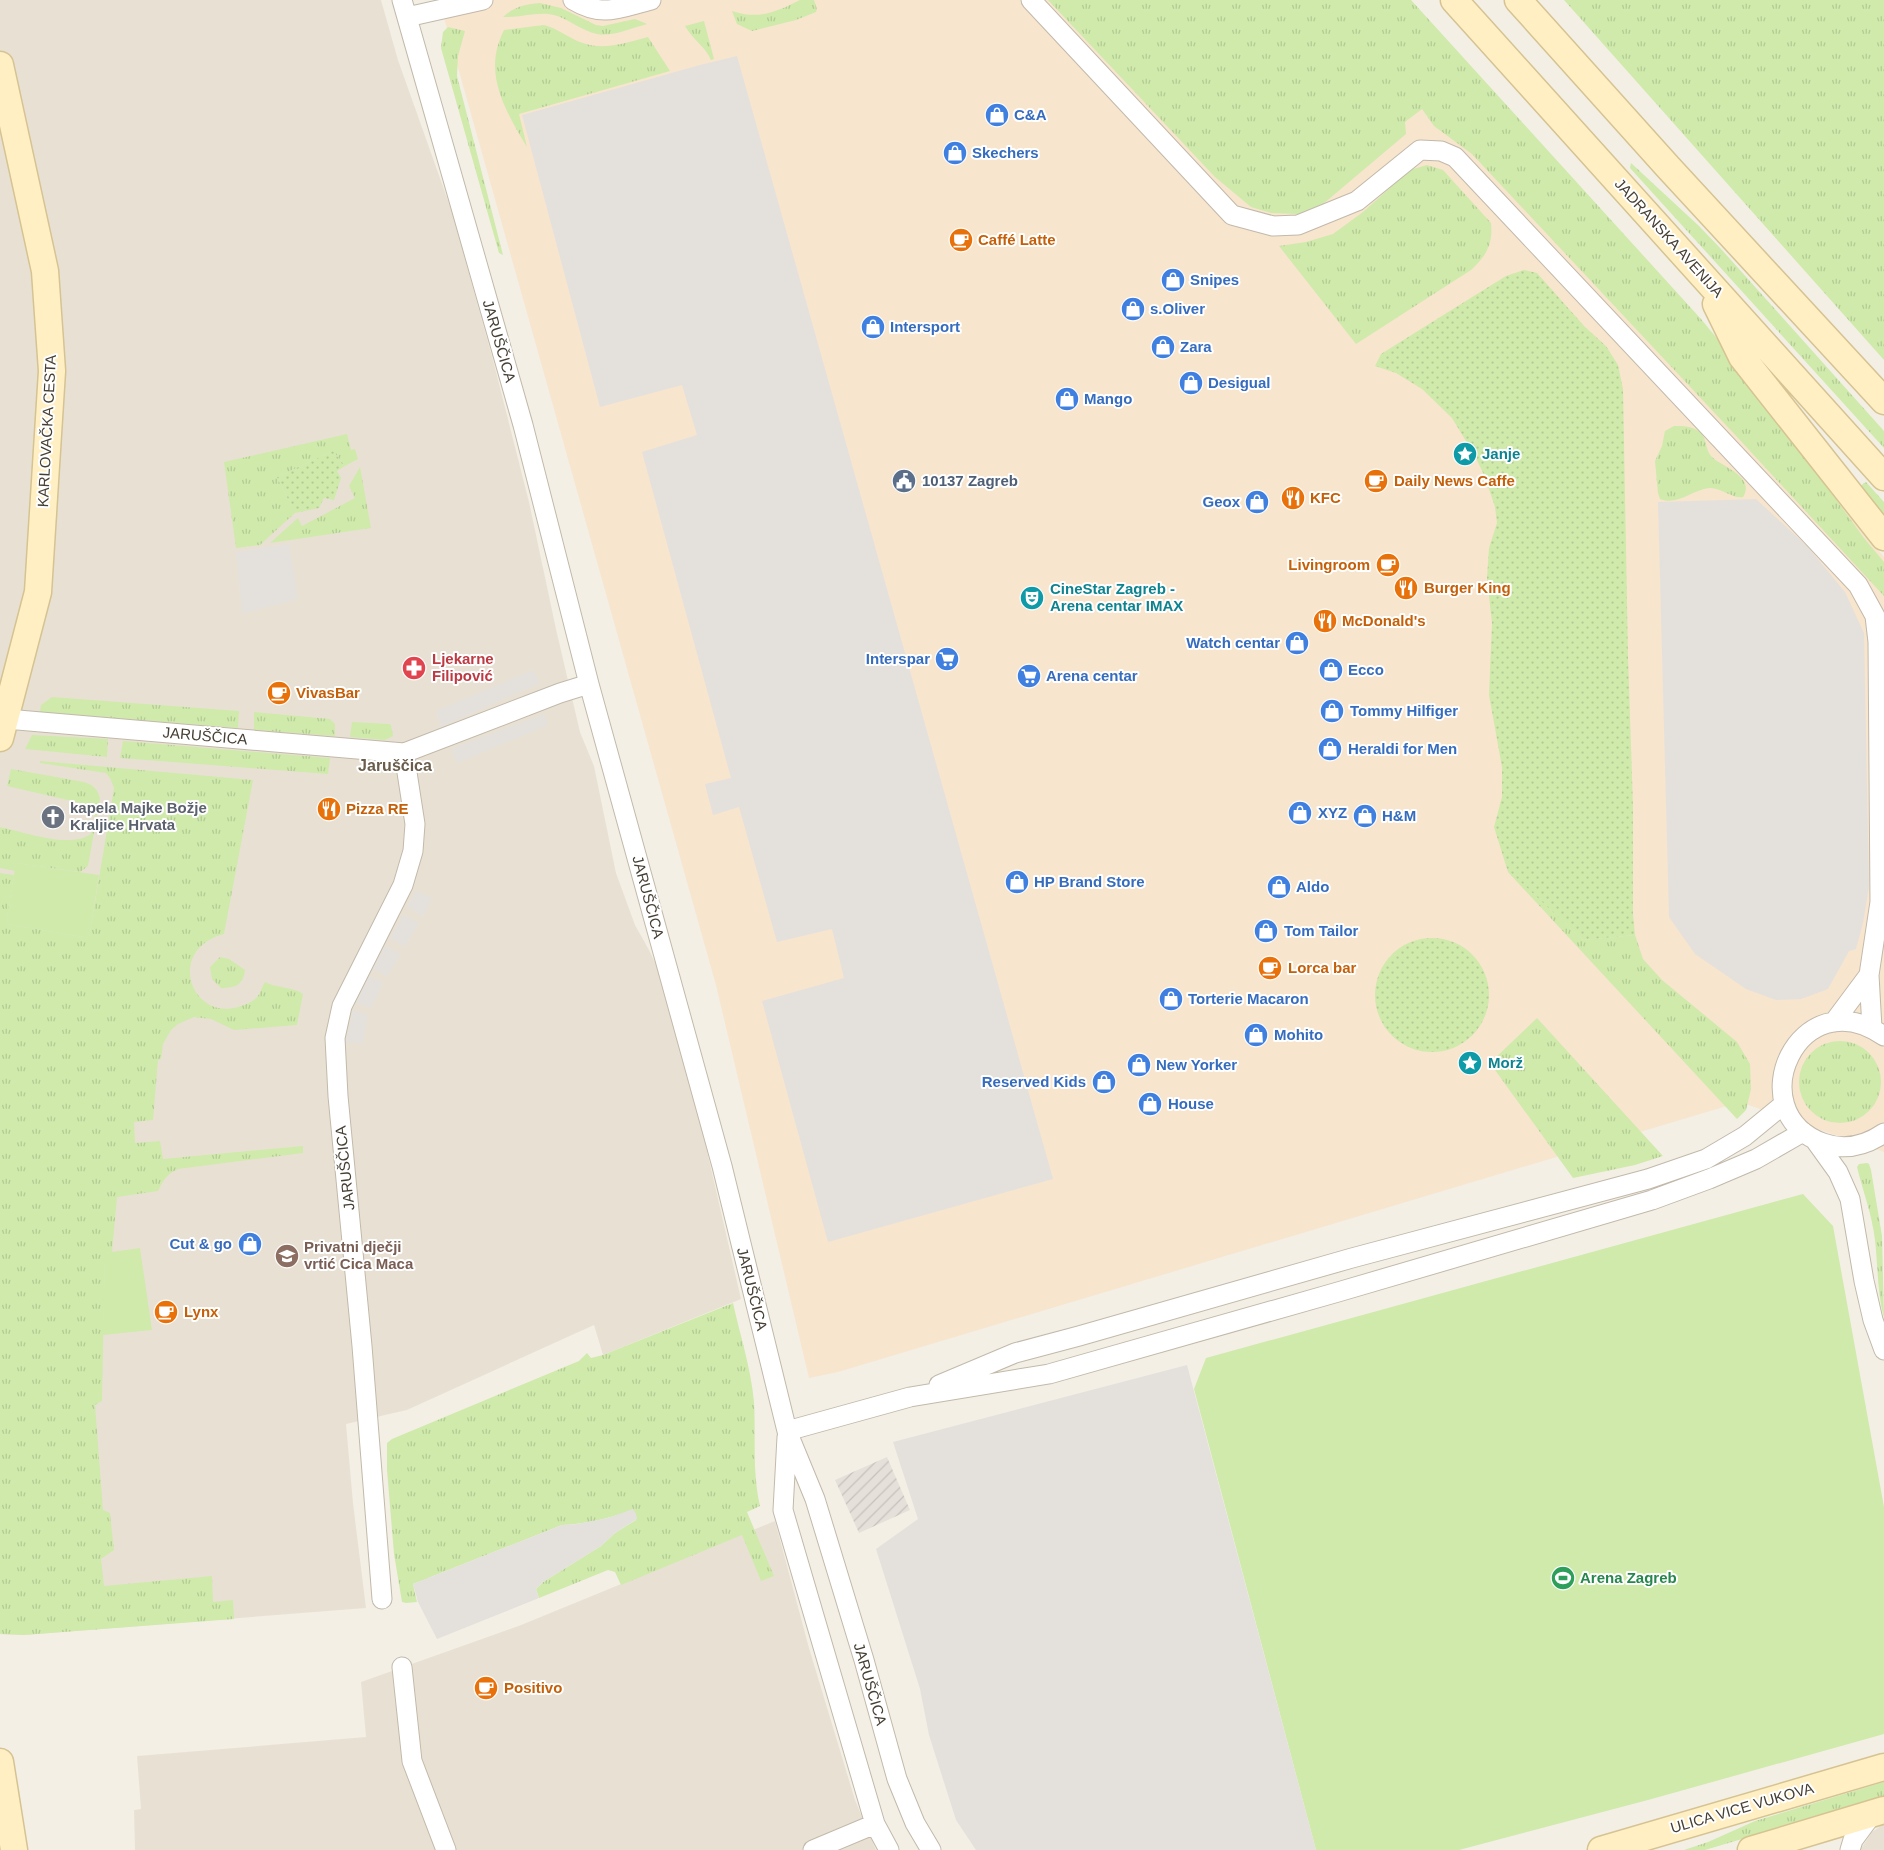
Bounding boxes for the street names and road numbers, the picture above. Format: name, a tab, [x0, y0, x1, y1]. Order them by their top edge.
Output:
street label: JADRANSKA AVENIJA	[1612, 175, 1727, 301]
street label: JARUŠČICA	[480, 298, 519, 384]
street label: KARLOVAČKA CESTA	[34, 354, 59, 508]
street label: JARUŠČICA	[162, 723, 248, 748]
street label: JARUŠČICA	[629, 854, 668, 940]
street label: JARUŠČICA	[332, 1125, 357, 1211]
street label: JARUŠČICA	[734, 1246, 771, 1332]
street label: JARUŠČICA	[851, 1641, 890, 1727]
street label: ULICA VICE VUKOVA	[1668, 1779, 1815, 1836]

